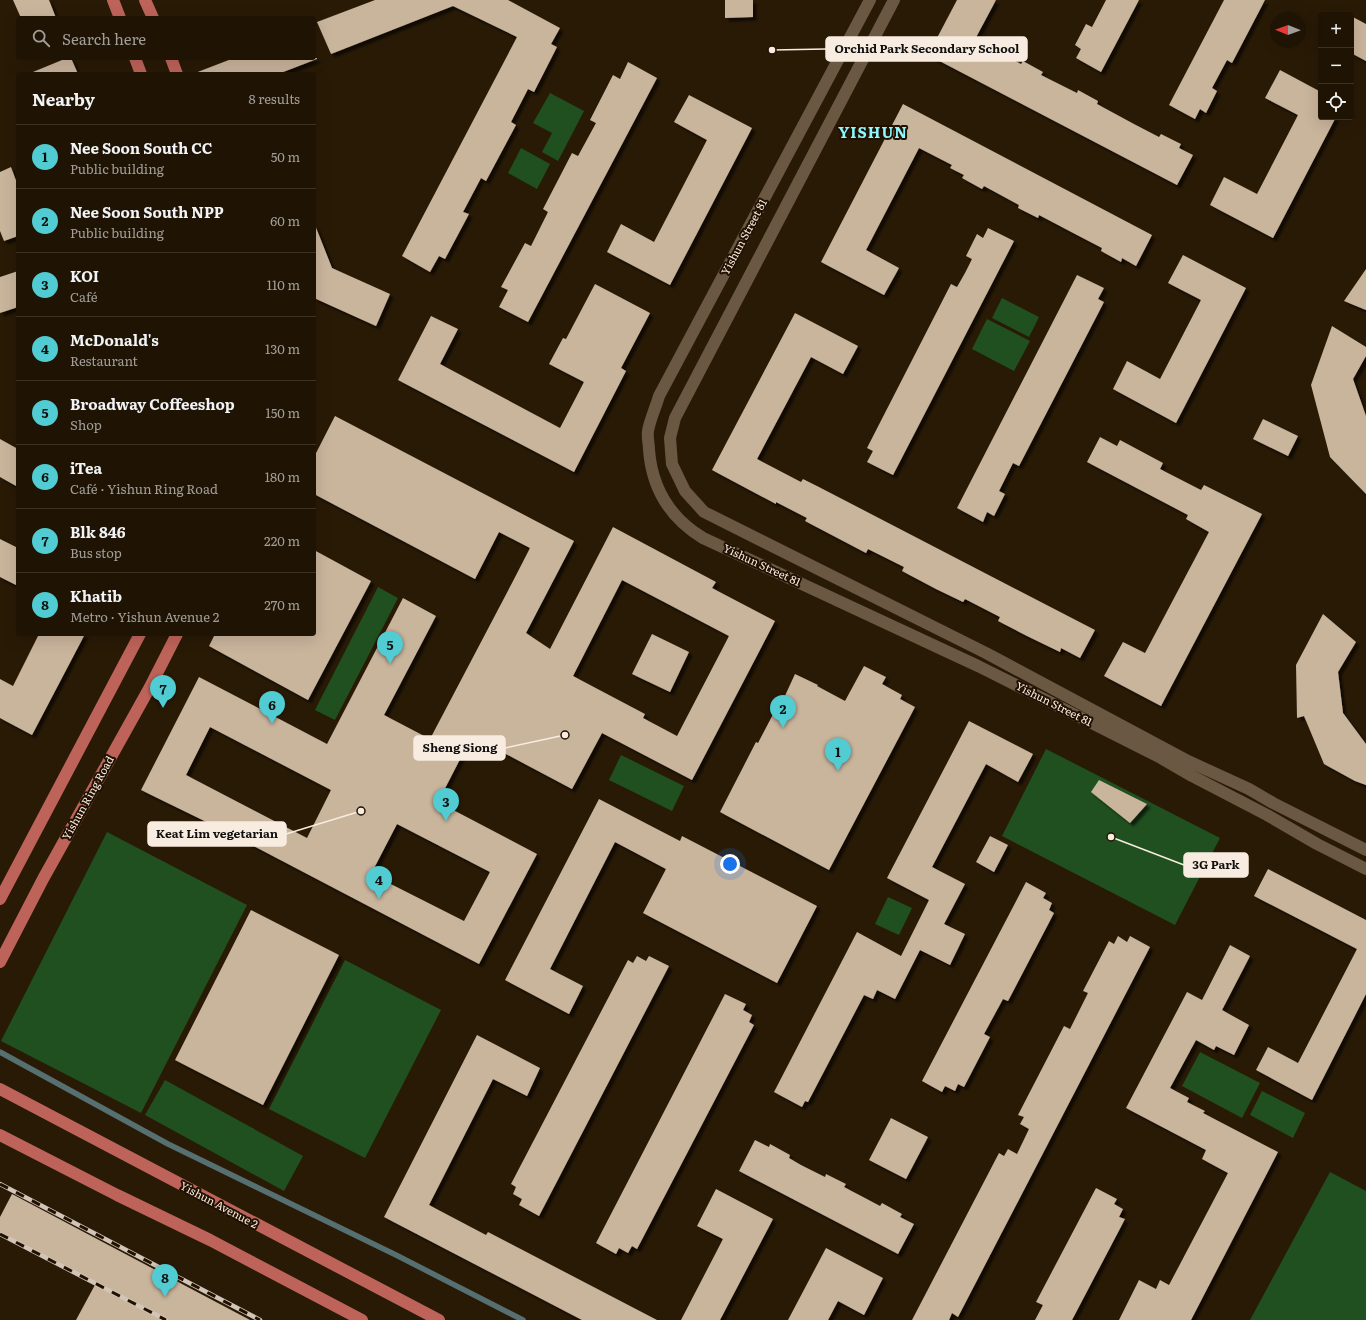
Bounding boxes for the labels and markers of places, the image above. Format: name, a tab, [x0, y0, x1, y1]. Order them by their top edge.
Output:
callout: Orchid Park Secondary School	[826, 37, 1027, 61]
pin: 5	[377, 631, 403, 664]
pin: 7	[150, 675, 176, 708]
pin: 6	[259, 691, 285, 724]
pin: 2	[770, 695, 796, 728]
callout: Sheng Siong	[414, 736, 505, 760]
pin: 1	[825, 738, 851, 771]
pin: 3	[433, 788, 459, 821]
callout: Keat Lim vegetarian	[148, 822, 286, 846]
callout: 3G Park	[1184, 853, 1248, 877]
pin: 4	[366, 866, 392, 899]
pin: 8	[152, 1264, 178, 1297]

